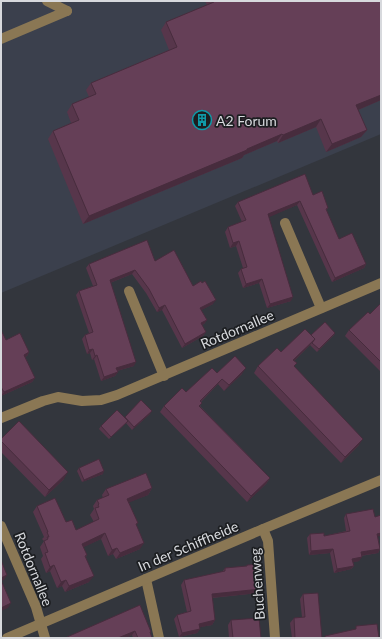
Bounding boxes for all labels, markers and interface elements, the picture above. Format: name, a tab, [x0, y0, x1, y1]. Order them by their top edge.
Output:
building icon: A2 Forum	[191, 109, 213, 131]
place label: A2 Forum	[216, 112, 277, 129]
street label: Rotdornallee	[198, 306, 276, 352]
street label: In der Schiffheide	[135, 517, 241, 575]
street label: Rotdornallee	[11, 530, 57, 608]
street label: Buchenweg	[246, 548, 268, 620]

